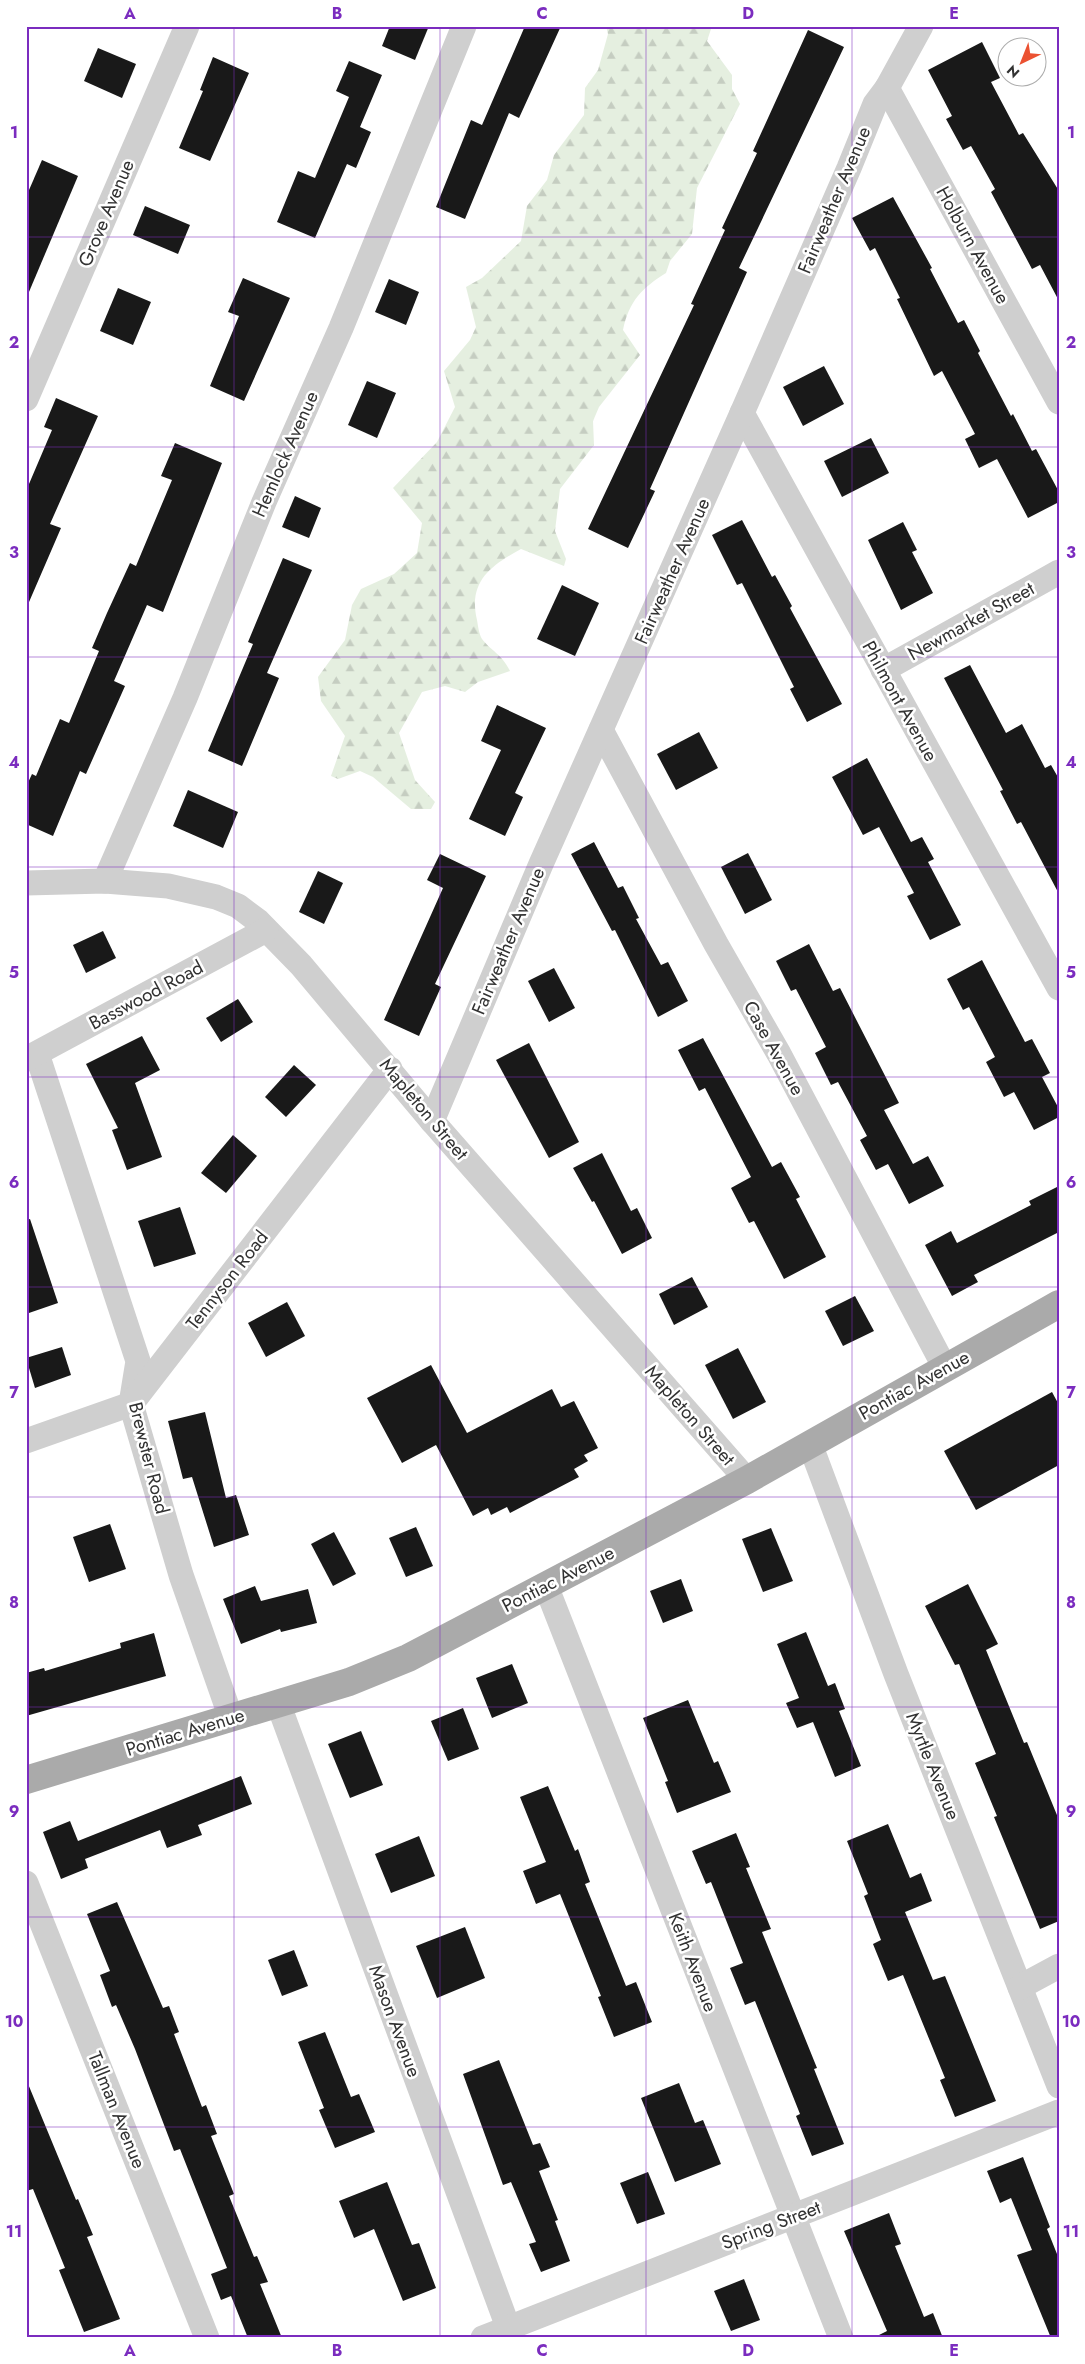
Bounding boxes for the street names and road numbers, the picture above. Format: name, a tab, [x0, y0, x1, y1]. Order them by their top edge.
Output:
street label: Fairweather Avenue	[791, 122, 877, 278]
street label: Grove Avenue	[71, 155, 141, 271]
street label: Holburn Avenue	[930, 181, 1017, 309]
street label: Hemlock Avenue	[245, 387, 325, 521]
street label: Fairweather Avenue	[628, 493, 716, 648]
street label: Newmarket Street	[903, 575, 1040, 667]
street label: Philmont Avenue	[856, 636, 944, 766]
street label: Fairweather Avenue	[465, 863, 551, 1019]
street label: Basswood Road	[84, 954, 208, 1036]
street label: Case Avenue	[737, 996, 811, 1100]
street label: Mapleton Street	[373, 1052, 475, 1166]
street label: Tennyson Road	[180, 1225, 274, 1335]
street label: Pontiac Avenue	[854, 1343, 974, 1427]
street label: Mapleton Street	[639, 1359, 742, 1472]
street label: Brewster Road	[122, 1399, 176, 1517]
street label: Pontiac Avenue	[497, 1539, 619, 1619]
street label: Pontiac Avenue	[122, 1701, 248, 1763]
street label: Myrtle Avenue	[899, 1708, 967, 1824]
street label: Keith Avenue	[662, 1908, 724, 2016]
street label: Mason Avenue	[362, 1961, 428, 2081]
street label: Tallman Avenue	[81, 2048, 153, 2173]
street label: Spring Street	[717, 2194, 825, 2256]

